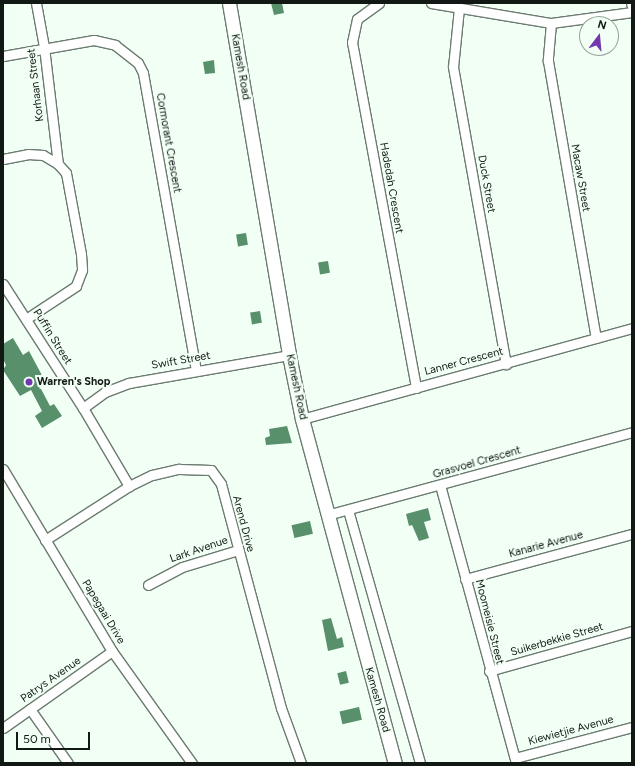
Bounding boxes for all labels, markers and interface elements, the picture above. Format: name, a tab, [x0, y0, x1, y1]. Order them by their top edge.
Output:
north arrow	[579, 16, 619, 56]
text: N	[596, 18, 608, 32]
street label: Kamesh Road	[228, 33, 252, 101]
street label: Korhaan Street	[25, 48, 47, 122]
street label: Cormorant Crescent	[153, 92, 183, 194]
street label: Hadedah Crescent	[376, 141, 406, 235]
street label: Macaw Street	[568, 143, 592, 213]
street label: Duck Street	[474, 154, 498, 214]
street label: Puffin Street	[30, 307, 74, 367]
street label: Lanner Crescent	[423, 345, 505, 379]
street label: Swift Street	[150, 349, 212, 373]
street label: Kamesh Road	[283, 353, 309, 421]
place label: Warren's Shop	[37, 375, 110, 389]
marker: Warren's Shop	[24, 377, 34, 387]
street label: Grasvoel Crescent	[431, 444, 523, 482]
street label: Arend Drive	[229, 494, 257, 554]
street label: Kanarie Avenue	[508, 529, 584, 561]
street label: Lark Avenue	[168, 534, 230, 566]
street label: Papegaai Drive	[79, 577, 127, 647]
street label: Moomeisie Street	[472, 578, 506, 666]
street label: Suikerbekkie Street	[509, 620, 605, 660]
street label: Patrys Avenue	[18, 654, 84, 706]
street label: Kamesh Road	[361, 666, 393, 734]
street label: Kiewietjie Avenue	[527, 713, 615, 749]
scale bar	[18, 724, 92, 750]
text: 50 m	[23, 732, 51, 746]

